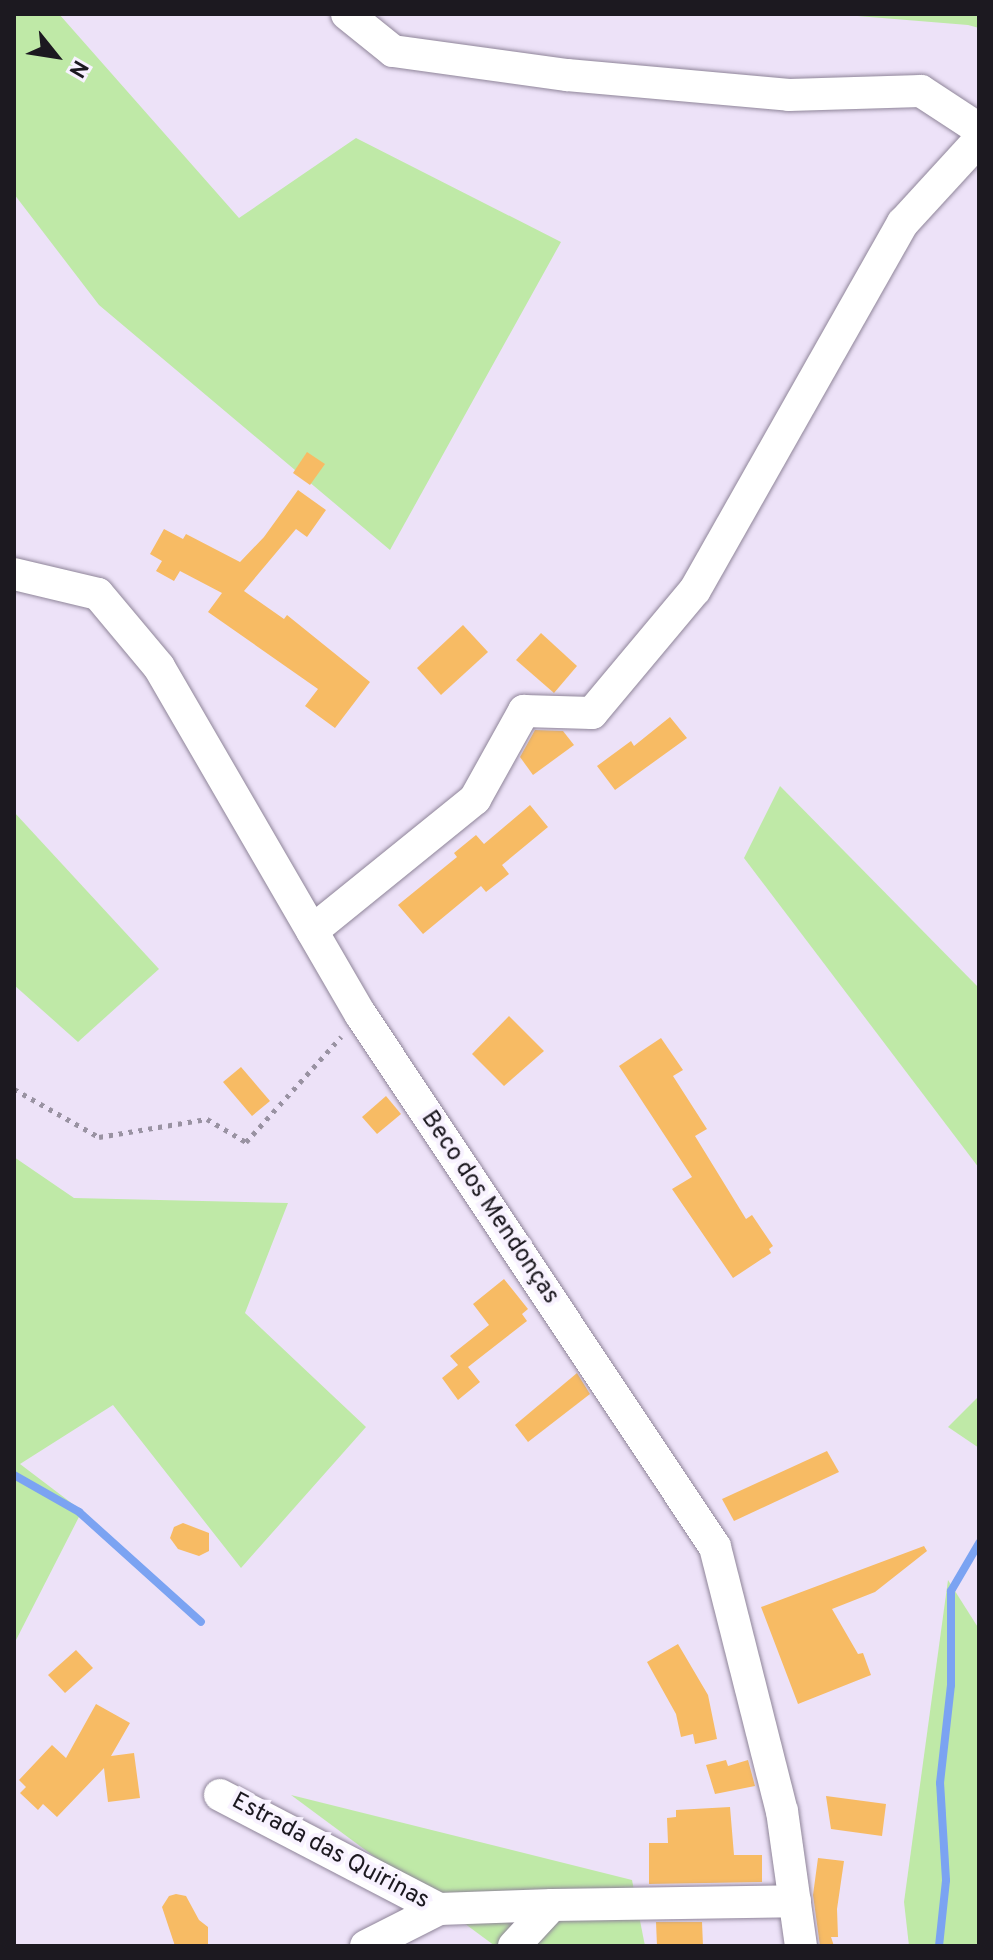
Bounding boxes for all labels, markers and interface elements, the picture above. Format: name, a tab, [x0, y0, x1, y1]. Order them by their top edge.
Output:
north arrow	[16, 16, 96, 96]
text: N	[62, 55, 93, 82]
street label: Beco dos Mendonças	[414, 1106, 564, 1310]
street label: Estrada das Quirinas	[226, 1788, 434, 1916]

